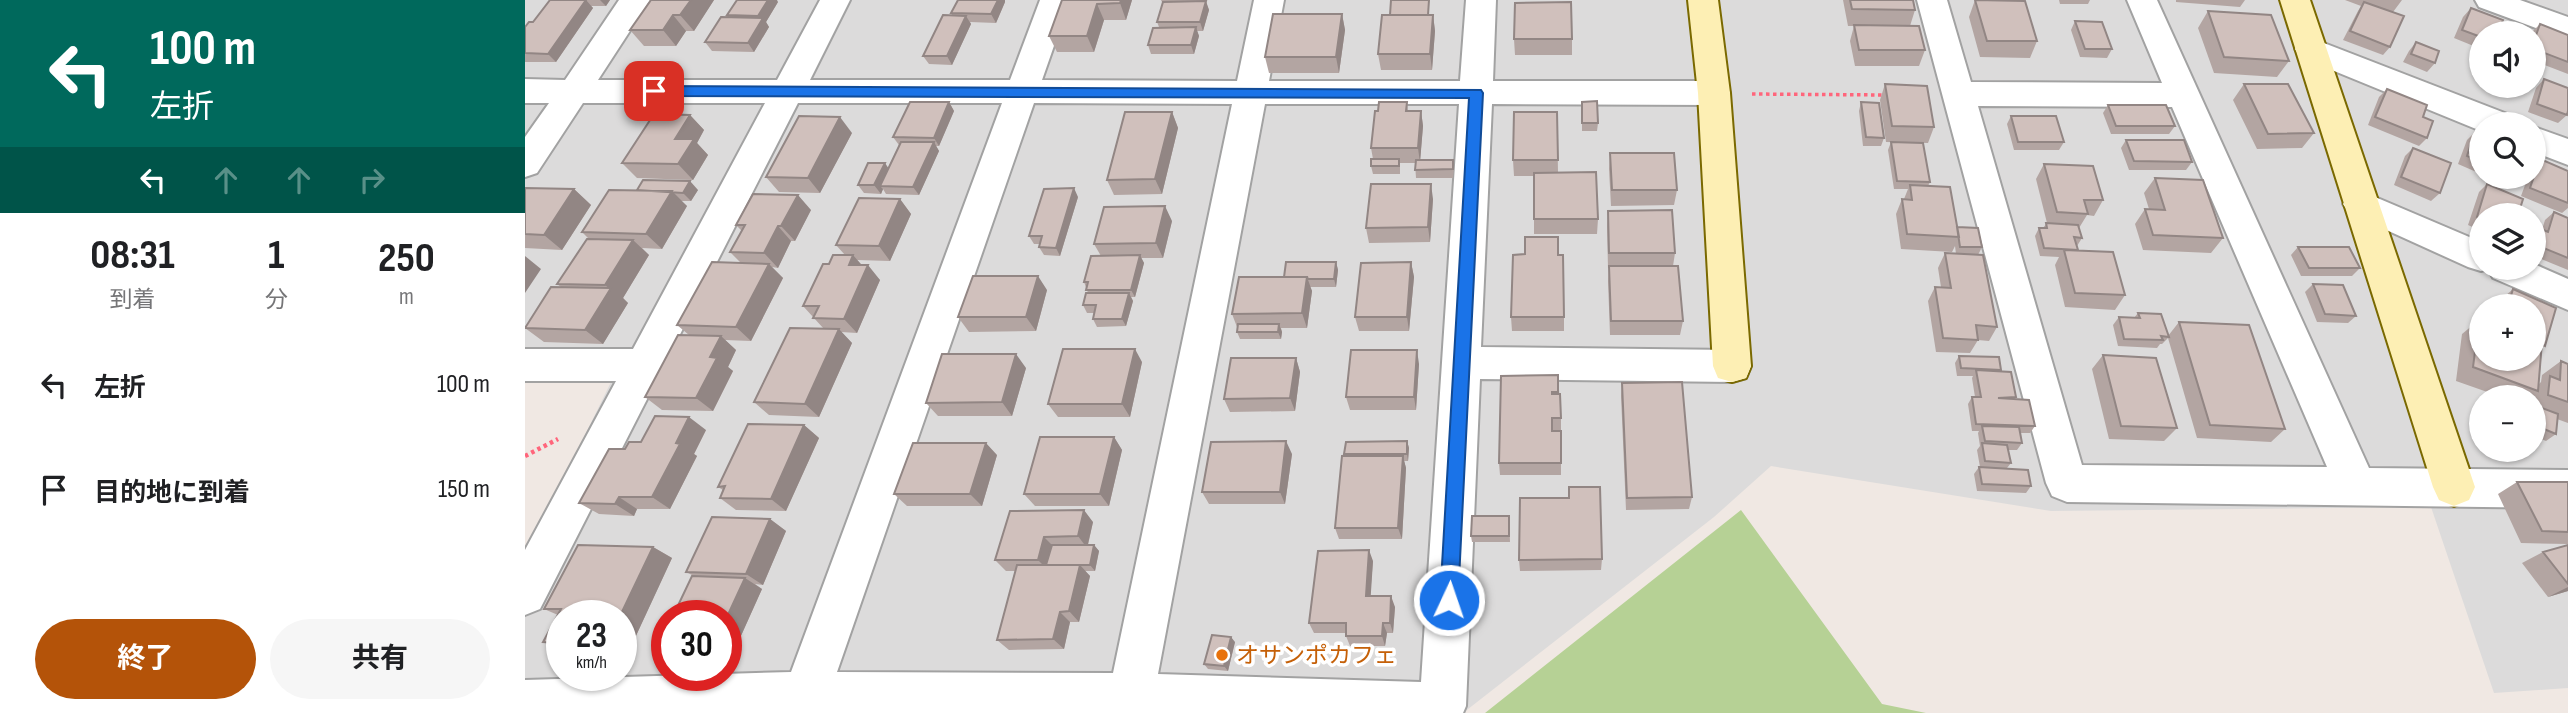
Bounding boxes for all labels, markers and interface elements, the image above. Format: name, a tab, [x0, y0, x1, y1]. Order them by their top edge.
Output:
text: 100 m	[150, 20, 256, 79]
map controls	[2469, 21, 2546, 462]
button: sound	[2469, 21, 2546, 98]
icon: left	[35, 28, 126, 119]
pin	[624, 61, 684, 121]
icon: arrive	[635, 72, 673, 110]
text: 左折	[150, 88, 214, 127]
button: search	[2469, 112, 2546, 189]
icon: left	[134, 161, 172, 199]
icon: ahead	[207, 161, 245, 199]
icon: ahead	[280, 161, 318, 199]
icon: right	[353, 161, 391, 199]
button: layers	[2469, 203, 2546, 280]
text: 08:31	[90, 230, 175, 281]
text: 1	[268, 230, 285, 281]
text: 250	[378, 233, 435, 284]
text: m	[399, 283, 414, 311]
text: 到着	[109, 286, 155, 314]
text: 分	[265, 286, 288, 314]
button: +	[2469, 294, 2546, 371]
icon: left	[35, 366, 73, 404]
text: 100 m	[437, 369, 490, 400]
text: 左折	[94, 373, 146, 404]
button: −	[2469, 385, 2546, 462]
icon: arrive	[35, 471, 73, 509]
text: 150 m	[438, 474, 490, 505]
text: 目的地に到着	[94, 478, 250, 509]
position arrow	[1412, 563, 1486, 637]
speed limit sign: 30	[651, 600, 742, 691]
text: 23	[576, 615, 607, 658]
button: 終了	[35, 619, 256, 699]
button: 共有	[270, 619, 490, 699]
place label: オサンポカフェ	[1236, 642, 1397, 670]
marker: オサンポカフェ	[1214, 647, 1230, 663]
text: km/h	[576, 652, 607, 673]

